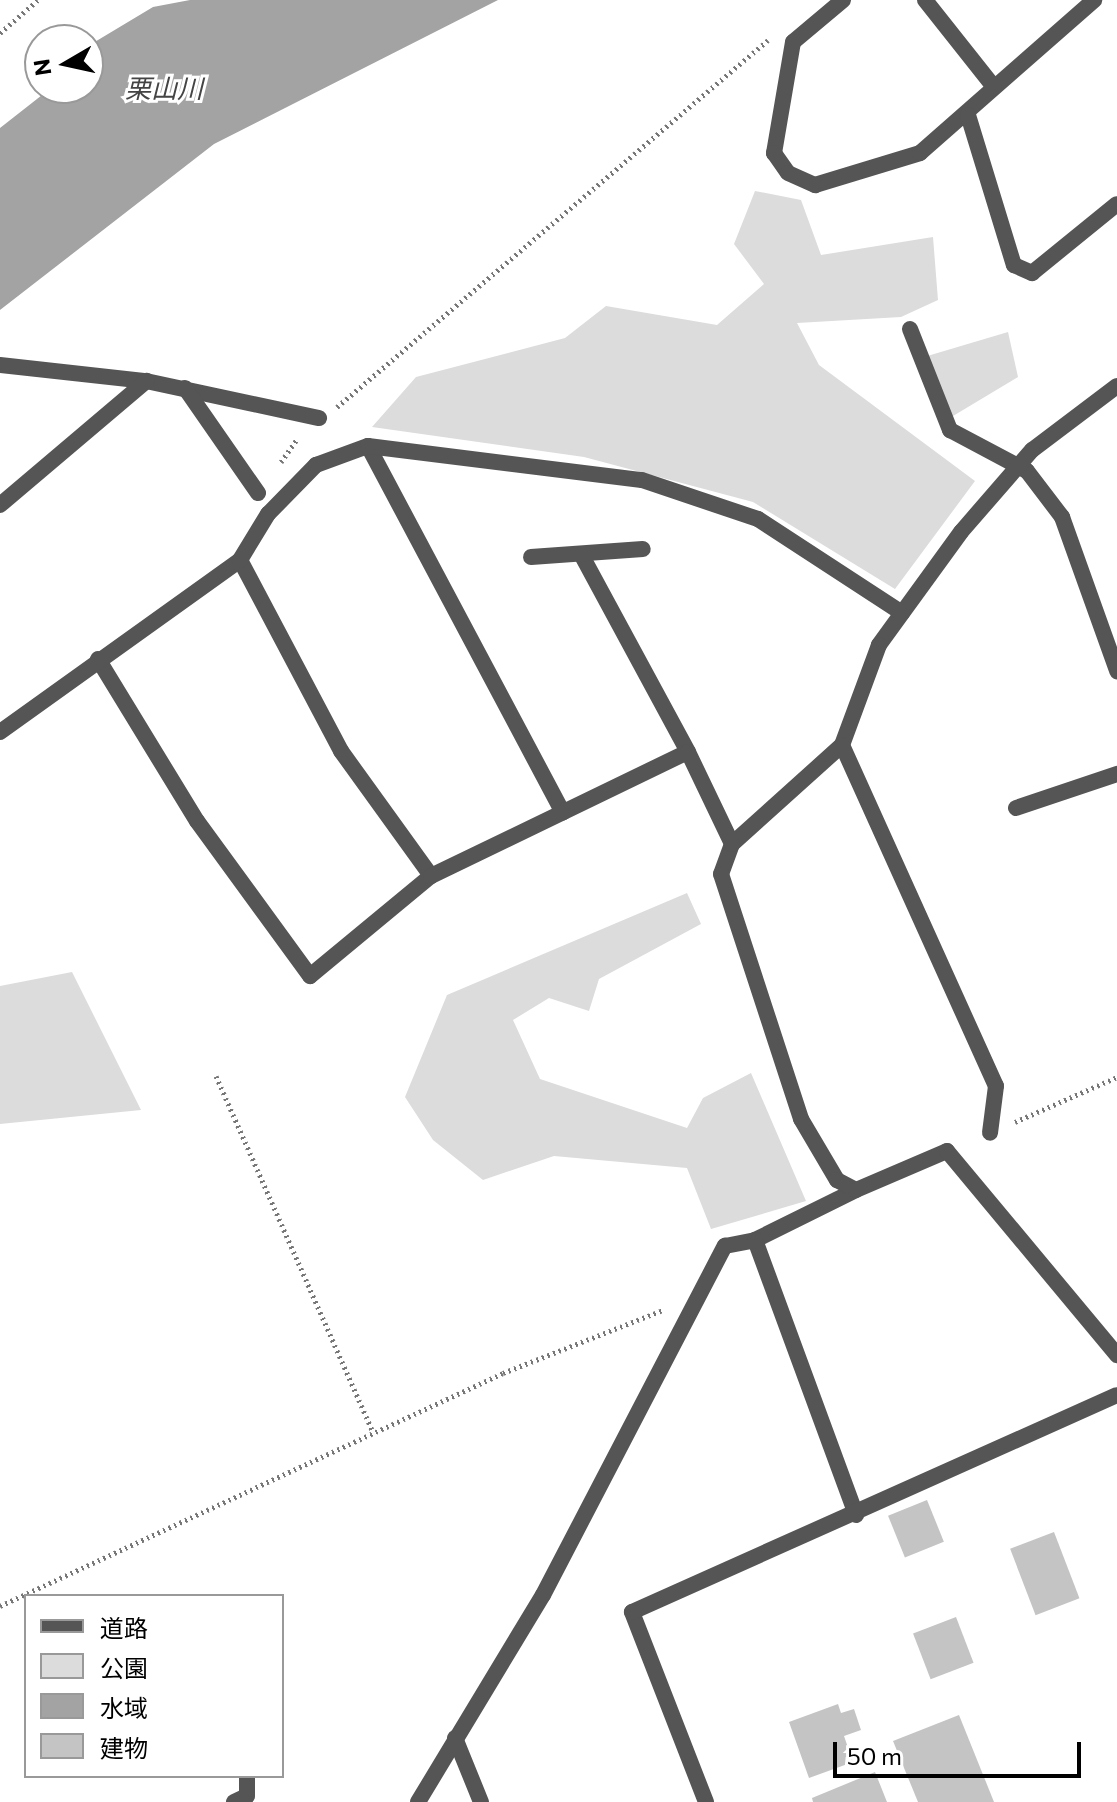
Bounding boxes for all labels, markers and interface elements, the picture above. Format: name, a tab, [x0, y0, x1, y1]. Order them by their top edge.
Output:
north arrow	[24, 24, 104, 104]
text: N	[27, 57, 56, 78]
water label: 栗山川	[125, 72, 203, 104]
legend	[24, 1594, 284, 1778]
text: 道路	[100, 1613, 148, 1642]
text: 公園	[100, 1653, 148, 1682]
text: 水域	[100, 1693, 148, 1722]
scale bar	[837, 1726, 1085, 1776]
text: 建物	[100, 1733, 148, 1762]
text: 50 m	[847, 1741, 902, 1770]

